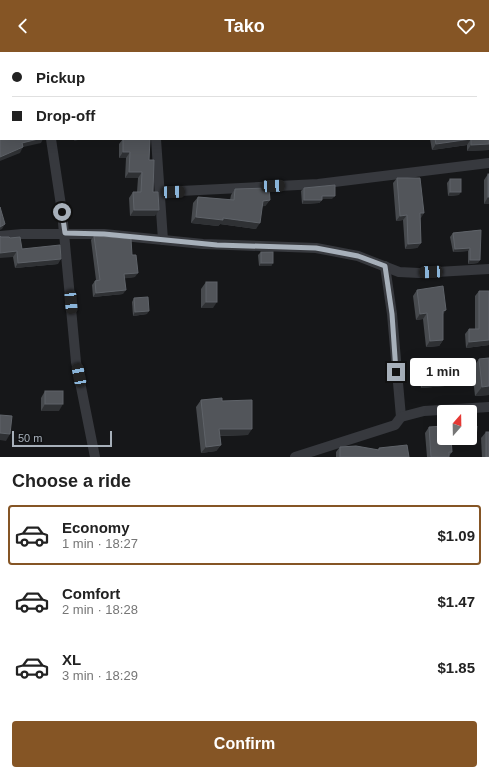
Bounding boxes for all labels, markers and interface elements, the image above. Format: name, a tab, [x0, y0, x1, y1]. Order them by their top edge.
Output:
icon: back	[12, 15, 34, 37]
icon: heart	[455, 15, 477, 37]
text: Tako	[224, 16, 265, 36]
text: Pickup	[36, 69, 85, 86]
text: Drop-off	[36, 107, 95, 124]
car	[261, 179, 285, 193]
car	[161, 186, 185, 198]
route start	[53, 203, 71, 221]
car	[419, 265, 443, 279]
car	[64, 290, 78, 314]
callout: 1 min	[410, 358, 476, 386]
car	[71, 362, 87, 388]
route end	[387, 363, 405, 381]
text: 1 min	[426, 364, 460, 379]
north arrow	[437, 405, 477, 445]
map controls	[437, 405, 477, 445]
scale bar	[12, 429, 112, 448]
text: 50 m	[18, 432, 42, 444]
text: Choose a ride	[12, 471, 131, 491]
icon: car	[14, 517, 50, 553]
text: Economy	[62, 519, 130, 536]
text: $1.09	[437, 527, 475, 544]
text: 1 min · 18:27	[62, 536, 138, 551]
icon: car	[14, 583, 50, 619]
text: Comfort	[62, 585, 120, 602]
text: $1.47	[437, 593, 475, 610]
text: 2 min · 18:28	[62, 602, 138, 617]
icon: car	[14, 649, 50, 685]
text: XL	[62, 651, 81, 668]
text: $1.85	[437, 659, 475, 676]
text: 3 min · 18:29	[62, 668, 138, 683]
button: Confirm	[12, 721, 477, 767]

